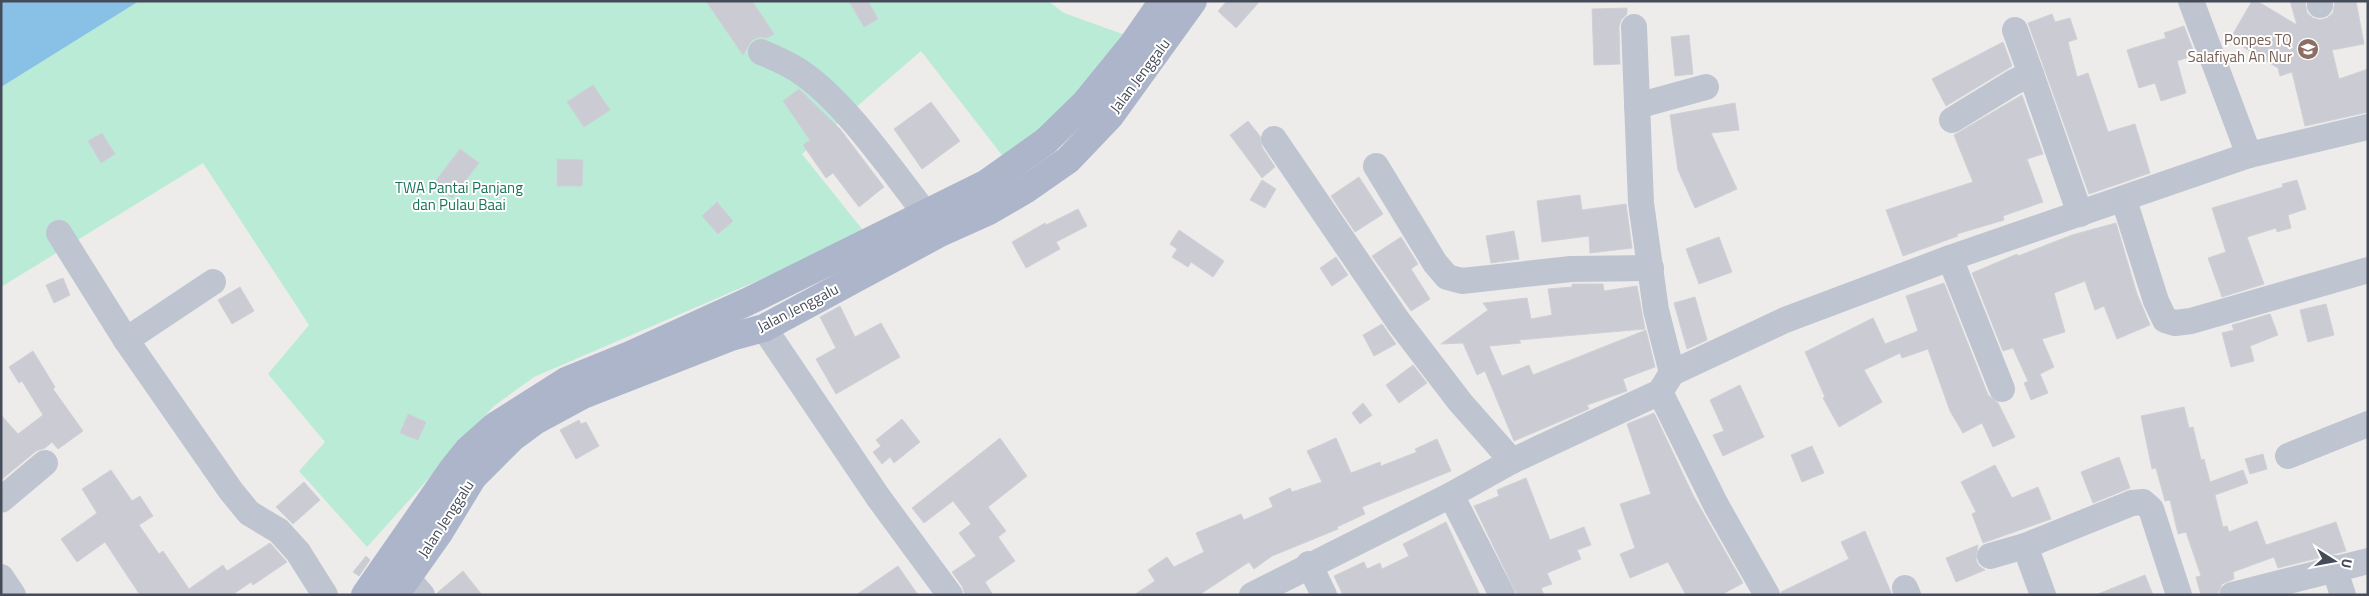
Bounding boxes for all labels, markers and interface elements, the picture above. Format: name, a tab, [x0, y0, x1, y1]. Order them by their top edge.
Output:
place label: Ponpes TQ Salafiyah An Nur	[2188, 28, 2292, 68]
street label: Jalan Jenggalu	[1104, 33, 1175, 118]
school or university icon: Ponpes TQ Salafiyah An Nur	[2296, 37, 2320, 61]
park label: TWA Pantai Panjang dan Pulau Baai	[395, 176, 523, 216]
street label: Jalan Jenggalu	[753, 277, 842, 338]
street label: Jalan Jenggalu	[412, 475, 479, 562]
north arrow	[2309, 536, 2359, 586]
text: U	[2336, 557, 2358, 570]

